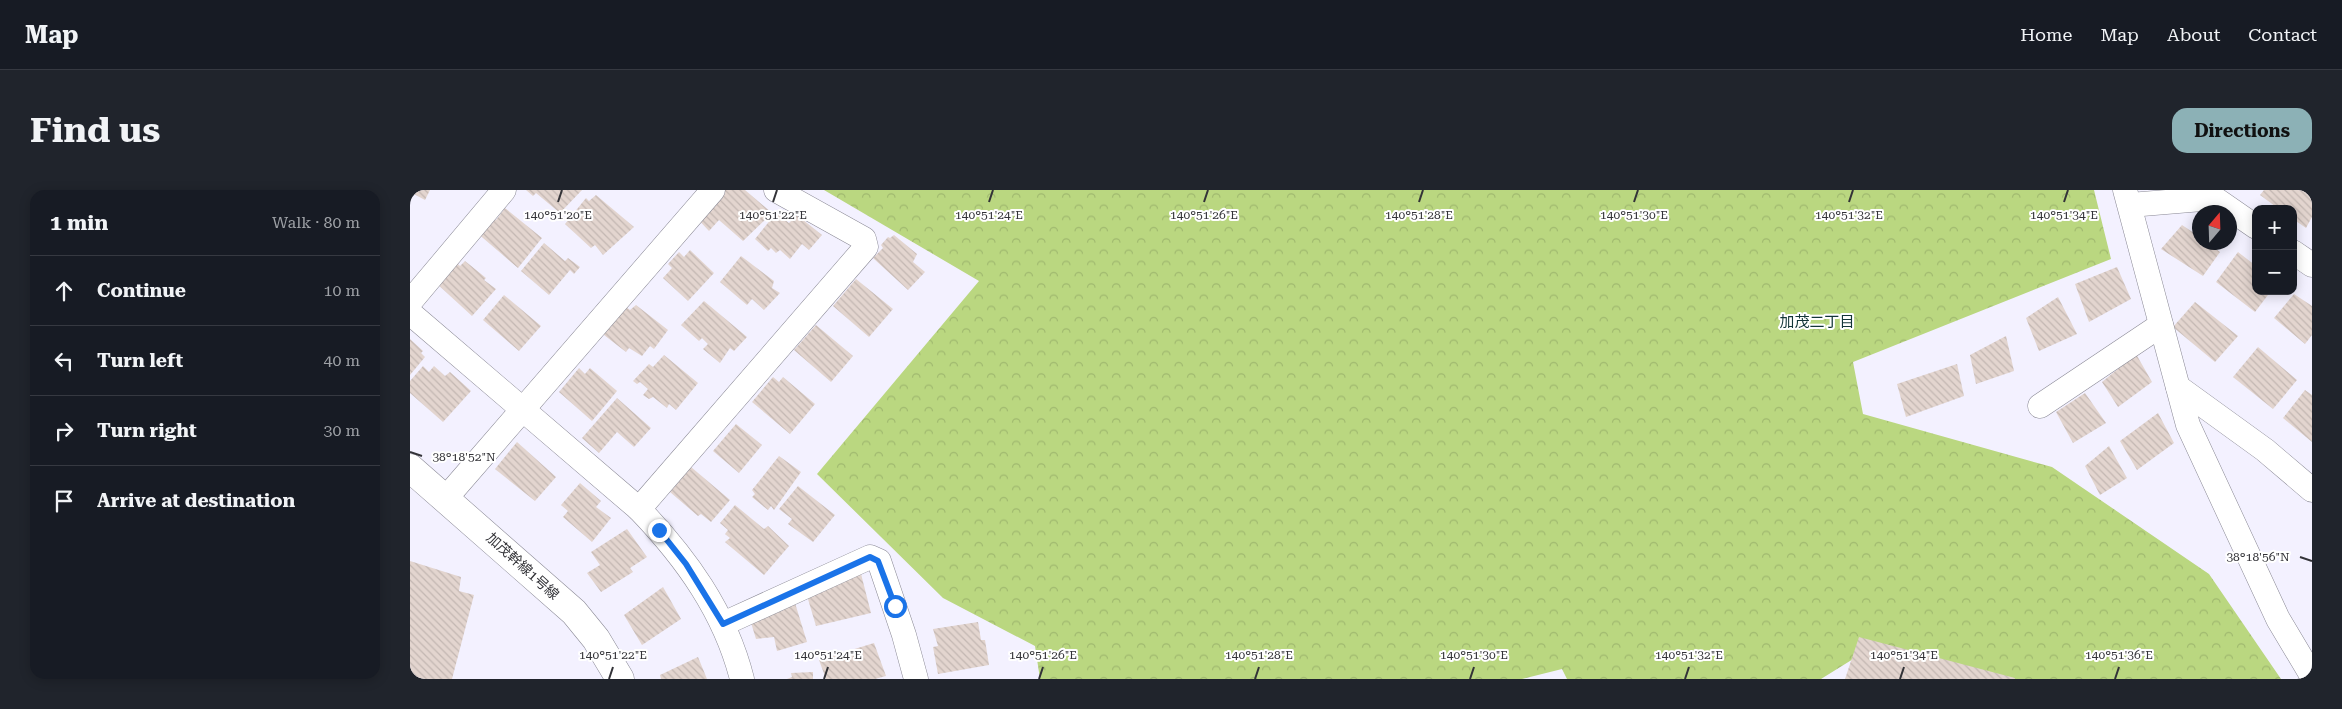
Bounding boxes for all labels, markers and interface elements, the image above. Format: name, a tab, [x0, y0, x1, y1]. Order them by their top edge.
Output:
text: Map	[25, 21, 79, 49]
text: Home	[2020, 24, 2072, 45]
text: Map	[2100, 24, 2139, 45]
text: About	[2167, 24, 2220, 45]
text: Contact	[2248, 24, 2317, 45]
button: Directions	[2172, 108, 2312, 153]
text: Find us	[30, 110, 160, 151]
north arrow	[2192, 205, 2237, 250]
map controls	[2252, 205, 2297, 295]
button: +	[2252, 205, 2297, 250]
text: 140°51'20"E	[524, 208, 592, 222]
text: 140°51'22"E	[739, 208, 807, 222]
text: 140°51'24"E	[955, 208, 1023, 222]
text: 140°51'26"E	[1170, 208, 1238, 222]
text: 140°51'28"E	[1385, 208, 1453, 222]
text: 140°51'30"E	[1600, 208, 1668, 222]
text: 140°51'32"E	[1815, 208, 1883, 222]
text: 140°51'34"E	[2030, 208, 2098, 222]
text: 1 min	[50, 211, 108, 235]
text: Walk · 80 m	[272, 213, 360, 232]
button: −	[2252, 250, 2297, 295]
icon: ahead	[50, 277, 78, 305]
text: Continue	[97, 279, 186, 302]
text: 10 m	[323, 281, 360, 300]
district label: 加茂二丁目	[1779, 313, 1855, 331]
icon: left	[50, 347, 78, 375]
text: Turn left	[97, 349, 183, 372]
text: 40 m	[323, 351, 360, 370]
icon: right	[50, 417, 78, 445]
text: Turn right	[97, 419, 197, 442]
text: 30 m	[323, 421, 360, 440]
text: 38°18'52"N	[432, 450, 496, 464]
icon: arrive	[50, 487, 78, 515]
text: Arrive at destination	[97, 489, 295, 512]
route end	[648, 519, 671, 542]
street label: 加茂幹線1号線	[484, 529, 562, 603]
text: 38°18'56"N	[2226, 550, 2290, 564]
route start	[884, 595, 907, 618]
text: 140°51'22"E	[579, 648, 647, 662]
text: 140°51'24"E	[794, 648, 862, 662]
text: 140°51'26"E	[1009, 648, 1077, 662]
text: 140°51'28"E	[1225, 648, 1293, 662]
text: 140°51'30"E	[1440, 648, 1508, 662]
text: 140°51'32"E	[1655, 648, 1723, 662]
text: 140°51'34"E	[1870, 648, 1938, 662]
text: 140°51'36"E	[2085, 648, 2153, 662]

